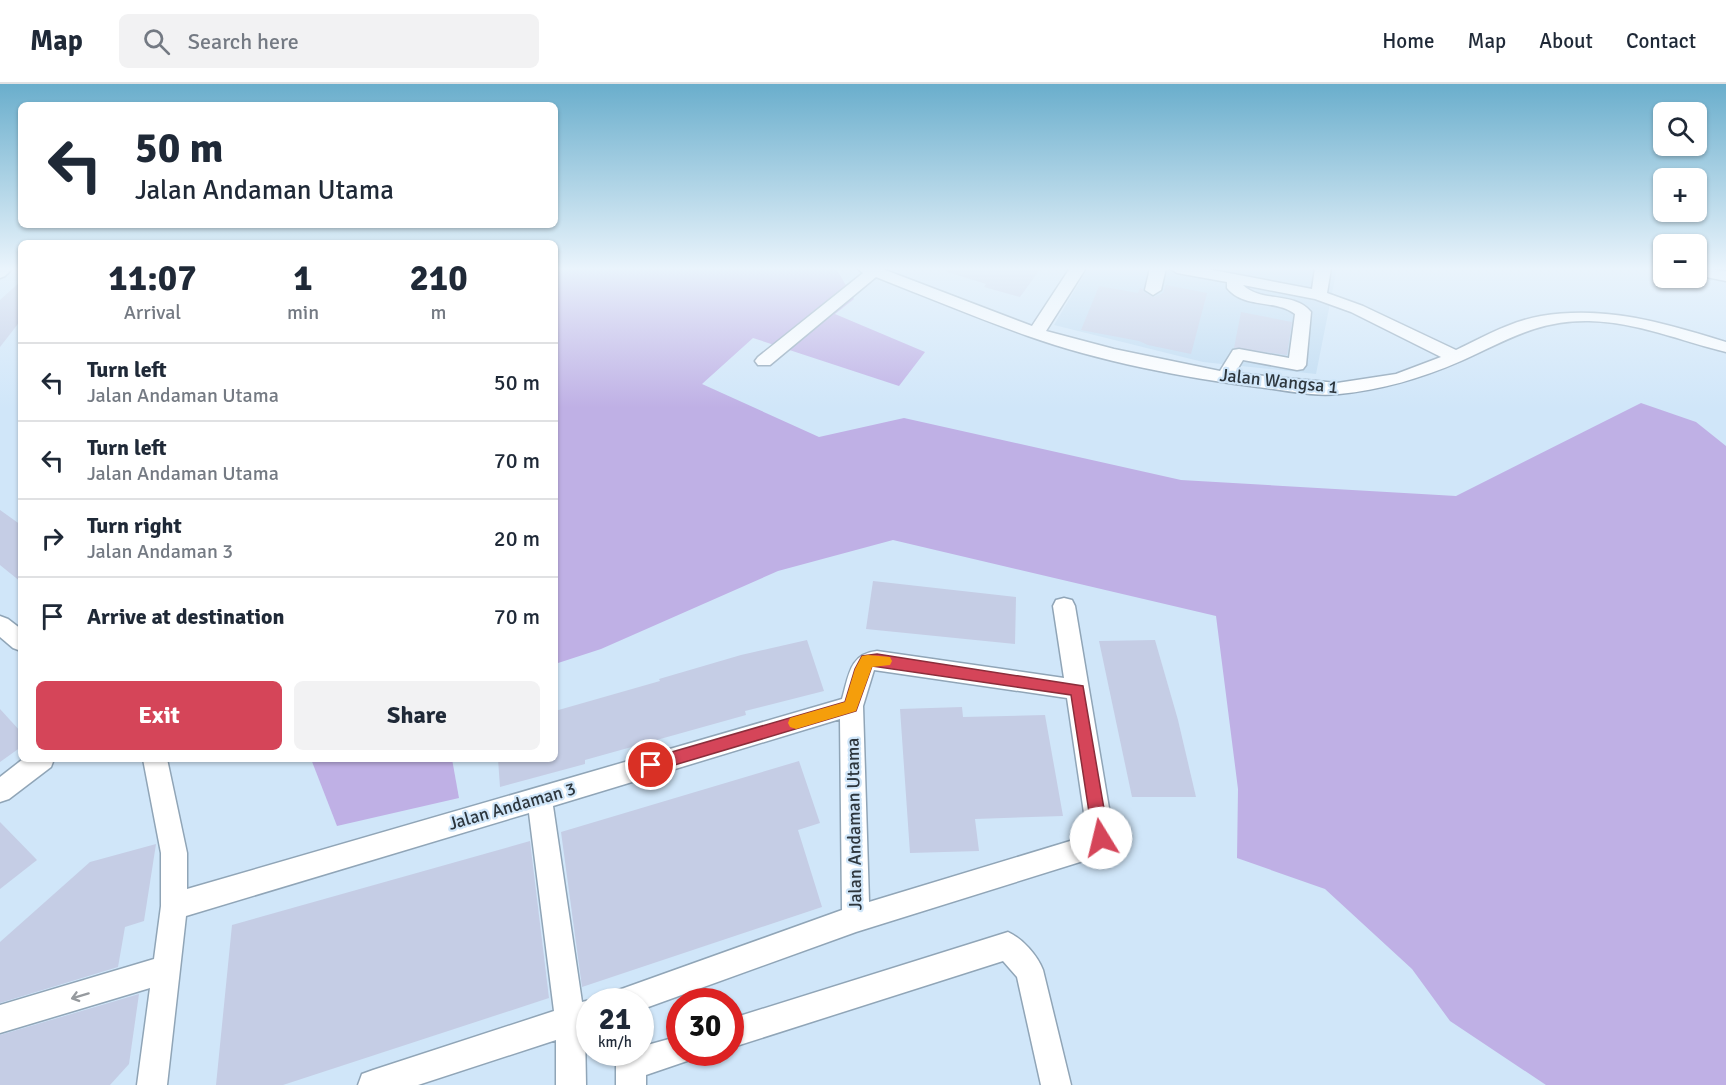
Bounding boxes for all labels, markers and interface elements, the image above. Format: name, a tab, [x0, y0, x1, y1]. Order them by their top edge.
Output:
search box	[119, 14, 539, 68]
text: Map	[30, 24, 83, 58]
icon: search	[140, 25, 173, 58]
text: Search here	[188, 28, 299, 55]
text: Home	[1382, 28, 1435, 54]
text: Map	[1468, 28, 1506, 54]
text: About	[1539, 28, 1593, 54]
text: Contact	[1626, 28, 1696, 54]
map controls	[1653, 102, 1707, 288]
button: search	[1653, 102, 1707, 156]
text: 50 m	[135, 123, 224, 174]
icon: left	[36, 126, 114, 204]
button: +	[1653, 168, 1707, 222]
text: Jalan Andaman Utama	[135, 174, 394, 207]
button: −	[1653, 234, 1707, 288]
text: 11:07	[108, 256, 197, 301]
text: 1	[293, 256, 313, 301]
text: 210	[409, 256, 468, 301]
text: Arrival	[124, 300, 181, 325]
text: min	[287, 300, 319, 325]
text: m	[431, 300, 447, 325]
text: Turn left	[87, 356, 167, 383]
street label: Jalan Wangsa 1	[1219, 364, 1339, 398]
icon: left	[36, 366, 69, 399]
text: 50 m	[494, 369, 540, 396]
text: Jalan Andaman Utama	[87, 383, 279, 408]
text: Turn left	[87, 434, 167, 461]
icon: left	[36, 444, 69, 477]
text: 70 m	[494, 447, 540, 474]
text: Jalan Andaman Utama	[87, 461, 279, 486]
text: Turn right	[87, 512, 182, 539]
icon: right	[36, 522, 69, 555]
text: 20 m	[494, 525, 540, 552]
text: Jalan Andaman 3	[87, 539, 233, 564]
icon: arrive	[36, 600, 69, 633]
text: Arrive at destination	[87, 603, 284, 630]
text: 70 m	[494, 603, 540, 630]
button: Exit	[36, 681, 282, 750]
button: Share	[294, 681, 540, 750]
street label: Jalan Andaman Utama	[841, 738, 867, 910]
pin	[625, 739, 676, 790]
icon: arrive	[634, 748, 667, 781]
street label: Jalan Andaman 3	[446, 777, 578, 835]
position arrow	[1069, 806, 1133, 870]
speed limit sign: 30	[666, 988, 744, 1066]
one-way arrow	[71, 991, 90, 1002]
text: 21	[599, 1001, 631, 1038]
text: km/h	[598, 1033, 632, 1051]

